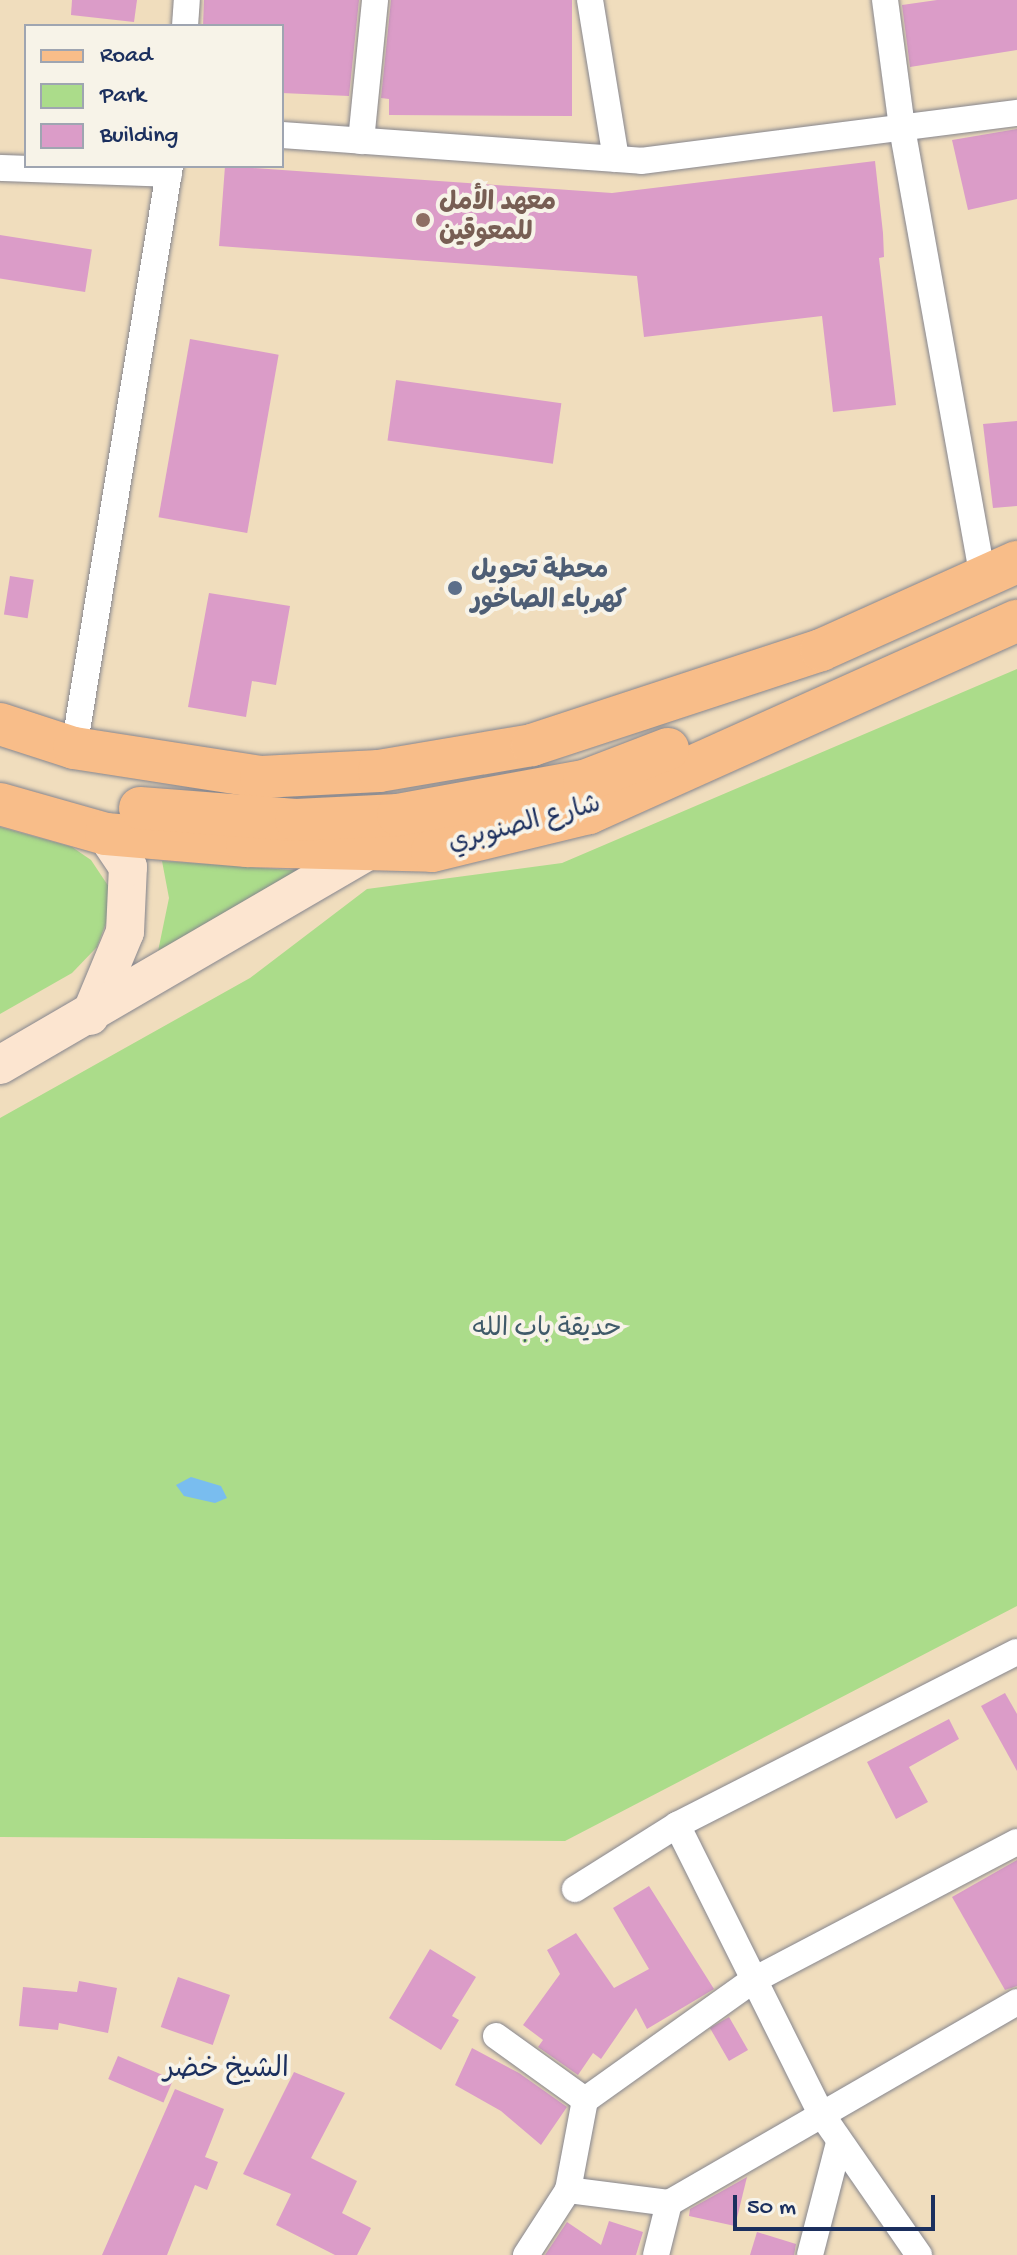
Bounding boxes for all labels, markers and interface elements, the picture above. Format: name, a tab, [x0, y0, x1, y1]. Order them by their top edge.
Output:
legend	[24, 24, 284, 168]
text: Road	[100, 42, 152, 71]
text: Park	[100, 82, 146, 111]
text: Building	[100, 122, 178, 151]
place label: معهد الأمل للمعوقين	[439, 189, 556, 250]
marker: معهد الأمل للمعوقين	[414, 211, 432, 229]
place label: محطة تحويل كهرباء الصاخور	[471, 557, 627, 618]
marker: محطة تحويل كهرباء الصاخور	[446, 579, 464, 597]
street label: شارع الصنوبري	[445, 791, 605, 861]
park label: حديقة باب الله	[472, 1315, 622, 1347]
district label: الشيخ خضر	[163, 2054, 289, 2088]
scale bar	[737, 2179, 939, 2229]
text: 50 m	[747, 2194, 796, 2223]

